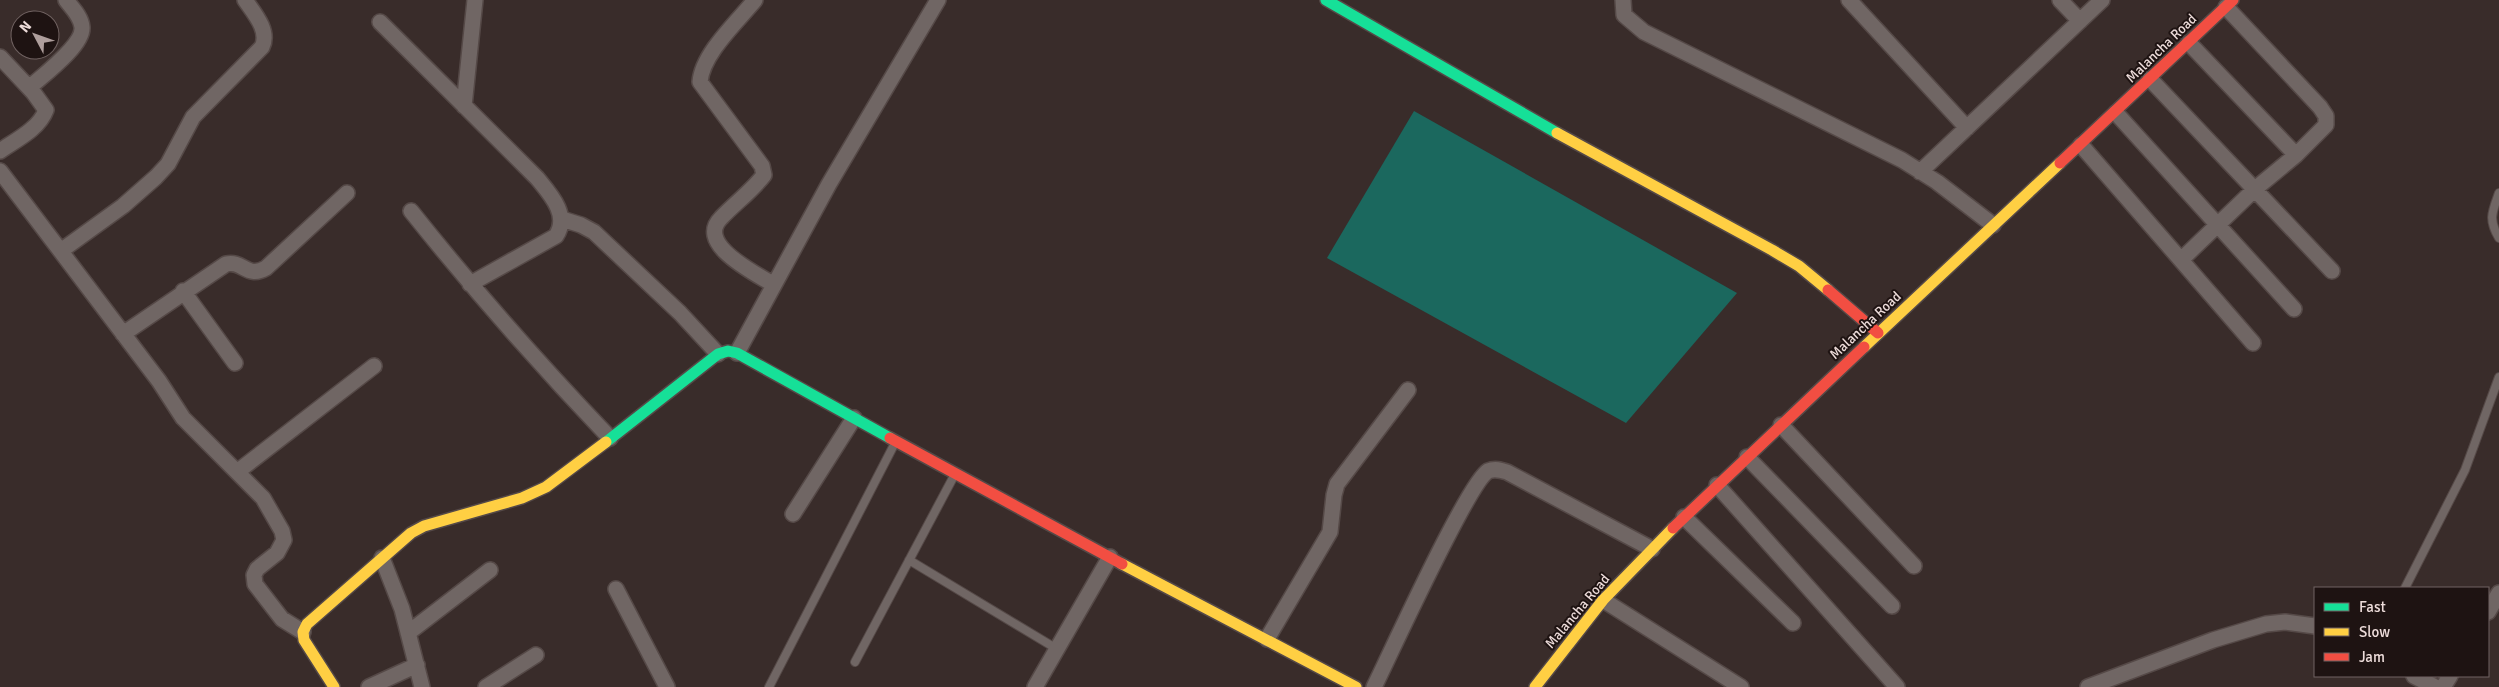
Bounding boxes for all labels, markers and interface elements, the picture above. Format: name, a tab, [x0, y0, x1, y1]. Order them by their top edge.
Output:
north arrow	[10, 10, 60, 60]
street label: Malancha Road	[2122, 10, 2200, 86]
text: N	[16, 18, 35, 36]
street label: Malancha Road	[1826, 288, 1905, 363]
street label: Malancha Road	[1541, 571, 1613, 652]
legend	[2314, 587, 2489, 677]
text: Fast	[2359, 598, 2386, 616]
text: Slow	[2359, 623, 2390, 641]
text: Jam	[2359, 648, 2385, 666]

